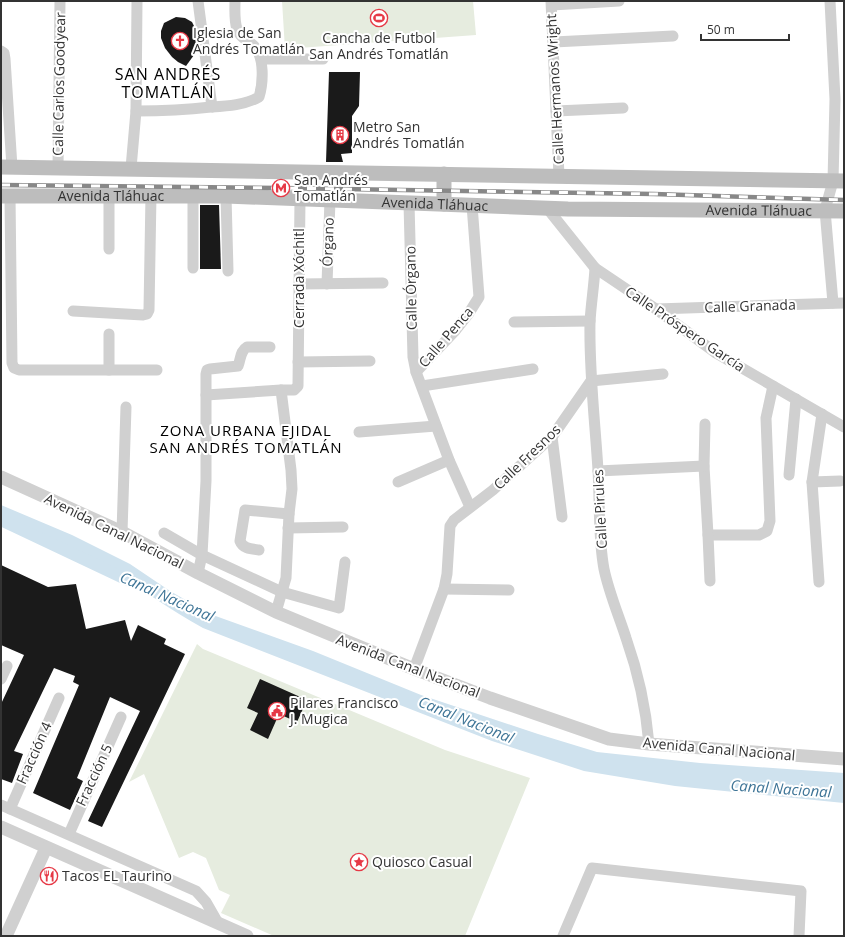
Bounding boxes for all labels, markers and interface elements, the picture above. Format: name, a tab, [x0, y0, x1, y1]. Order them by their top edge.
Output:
sports icon: Cancha de Futbol San Andrés Tomatlán	[369, 8, 389, 28]
street label: Calle Carlos Goodyear	[48, 12, 69, 156]
street label: Calle Hermanos Wright	[541, 13, 568, 165]
scale bar	[701, 16, 789, 42]
text: 50 m	[707, 21, 735, 38]
place label: Iglesia de San Andrés Tomatlán	[193, 23, 305, 58]
place label: Cancha de Futbol San Andrés Tomatlán	[309, 28, 449, 63]
church icon: Iglesia de San Andrés Tomatlán	[170, 31, 190, 51]
district label: SAN ANDRÉS TOMATLÁN	[115, 63, 221, 103]
place label: Metro San Andrés Tomatlán	[353, 117, 465, 152]
building icon: Metro San Andrés Tomatlán	[330, 125, 350, 145]
place label: San Andrés Tomatlán	[294, 170, 368, 205]
metro station icon: San Andrés Tomatlán	[271, 178, 291, 198]
street label: Avenida Tláhuac	[58, 186, 165, 205]
street label: Avenida Tláhuac	[381, 192, 489, 215]
street label: Avenida Tláhuac	[705, 200, 812, 220]
street label: Órgano	[317, 217, 338, 267]
street label: Cerrada Xóchitl	[289, 228, 308, 328]
street label: Calle Órgano	[400, 246, 421, 330]
street label: Calle Próspero García	[622, 281, 749, 376]
street label: Calle Granada	[704, 294, 796, 317]
street label: Calle Penca	[414, 302, 477, 371]
district label: ZONA URBANA EJIDAL SAN ANDRÉS TOMATLÁN	[149, 420, 343, 457]
street label: Calle Fresnos	[489, 420, 565, 493]
street label: Calle Pirules	[588, 469, 611, 549]
street label: Avenida Canal Nacional	[41, 489, 187, 573]
water label: Canal Nacional	[117, 566, 219, 626]
street label: Avenida Canal Nacional	[333, 629, 483, 702]
water label: Canal Nacional	[416, 691, 518, 748]
place label: Pilares Francisco J. Mugica	[288, 693, 399, 728]
public building icon: Pilares Francisco J. Mugica	[267, 701, 287, 721]
street label: Fracción 4	[11, 719, 56, 787]
street label: Avenida Canal Nacional	[642, 732, 796, 765]
street label: Fracción 5	[71, 741, 116, 809]
water label: Canal Nacional	[730, 775, 833, 802]
place icon: Quiosco Casual	[349, 852, 369, 872]
place label: Quiosco Casual	[372, 852, 472, 871]
restaurant icon: Tacos EL Taurino	[39, 866, 59, 886]
place label: Tacos EL Taurino	[62, 866, 172, 885]

